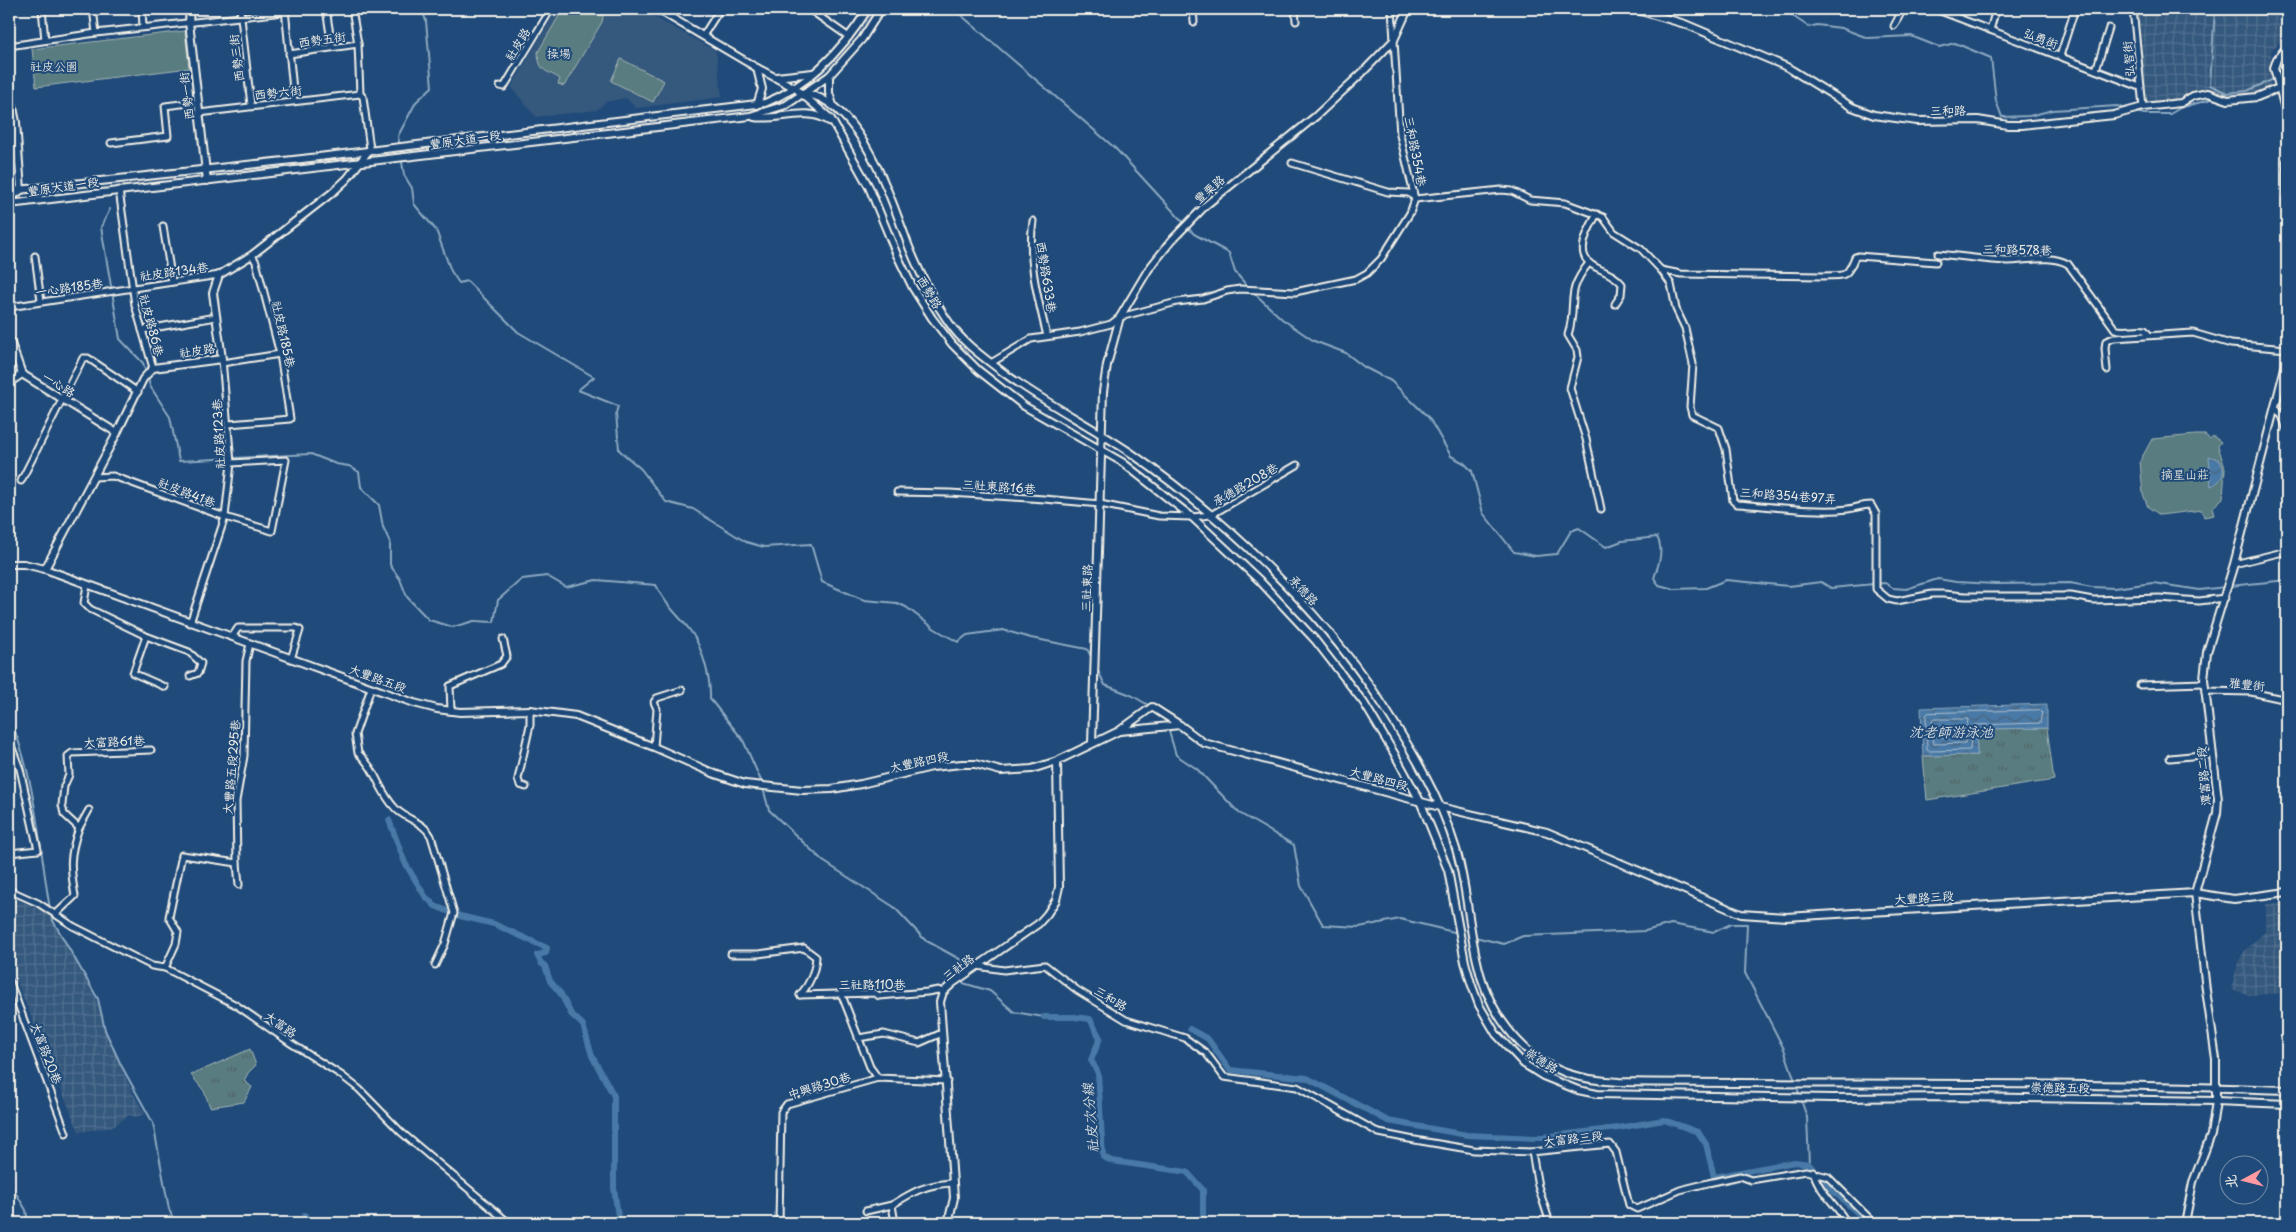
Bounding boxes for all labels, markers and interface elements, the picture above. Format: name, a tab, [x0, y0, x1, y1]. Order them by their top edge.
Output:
street label: 弘勇街	[2021, 23, 2061, 53]
street label: 社皮路	[500, 24, 534, 64]
street label: 西勢五街	[297, 27, 347, 51]
street label: 西勢三街	[224, 33, 248, 83]
street label: 弘智街	[2117, 40, 2139, 78]
park label: 操場	[547, 44, 571, 62]
park label: 社皮公園	[30, 57, 78, 75]
street label: 西勢一街	[174, 71, 198, 121]
street label: 西勢六街	[253, 81, 303, 103]
street label: 三和路	[1930, 101, 1966, 119]
street label: 三和路354巷	[1400, 114, 1432, 188]
street label: 豐原大道一段	[428, 125, 502, 153]
street label: 豐栗路	[1190, 170, 1228, 208]
street label: 豐原大道一段	[26, 172, 100, 200]
street label: 三和路578巷	[1982, 239, 2052, 259]
street label: 西勢路633巷	[1032, 240, 1062, 314]
street label: 社皮路134巷	[138, 257, 210, 285]
street label: 西勢路	[913, 272, 947, 312]
street label: 一心路185巷	[34, 273, 104, 301]
street label: 社皮路86巷	[135, 292, 169, 358]
street label: 社皮路185巷	[268, 299, 300, 369]
street label: 社皮路	[178, 338, 216, 362]
street label: 一心路	[39, 367, 79, 401]
street label: 社皮路123巷	[207, 399, 229, 469]
street label: 承德路208巷	[1209, 458, 1281, 510]
park label: 摘星山莊	[2161, 465, 2209, 483]
street label: 社皮路41巷	[155, 473, 219, 511]
street label: 三社東路16巷	[962, 474, 1036, 498]
street label: 三和路354巷97弄	[1739, 483, 1837, 507]
street label: 三社東路	[1076, 564, 1096, 612]
street label: 承德路	[1285, 571, 1323, 609]
street label: 大豐路五段	[347, 659, 409, 697]
street label: 雅豐街	[2228, 673, 2266, 695]
street label: 大豐路五段295巷	[218, 719, 244, 815]
water label: 沈老師游泳池	[1909, 721, 1994, 742]
street label: 大富路61巷	[83, 731, 145, 751]
street label: 潭富路二段	[2191, 745, 2215, 807]
street label: 大豐路四段	[888, 746, 950, 776]
street label: 大豐路四段	[1348, 762, 1410, 794]
street label: 大豐路三段	[1893, 886, 1955, 908]
street label: 三社路	[938, 949, 978, 985]
street label: 三社路110巷	[839, 975, 905, 993]
street label: 三和路	[1091, 981, 1131, 1015]
street label: 大富路	[261, 1006, 301, 1042]
street label: 大富路20巷	[27, 1019, 67, 1087]
street label: 崇德路	[1522, 1043, 1562, 1077]
street label: 中興路30巷	[785, 1067, 853, 1103]
street label: 崇德路五段	[2030, 1077, 2090, 1097]
water label: 社皮次分線	[1076, 1081, 1104, 1154]
street label: 大富路三段	[1542, 1126, 1604, 1150]
north arrow	[2218, 1154, 2268, 1204]
text: 北	[2219, 1173, 2242, 1190]

